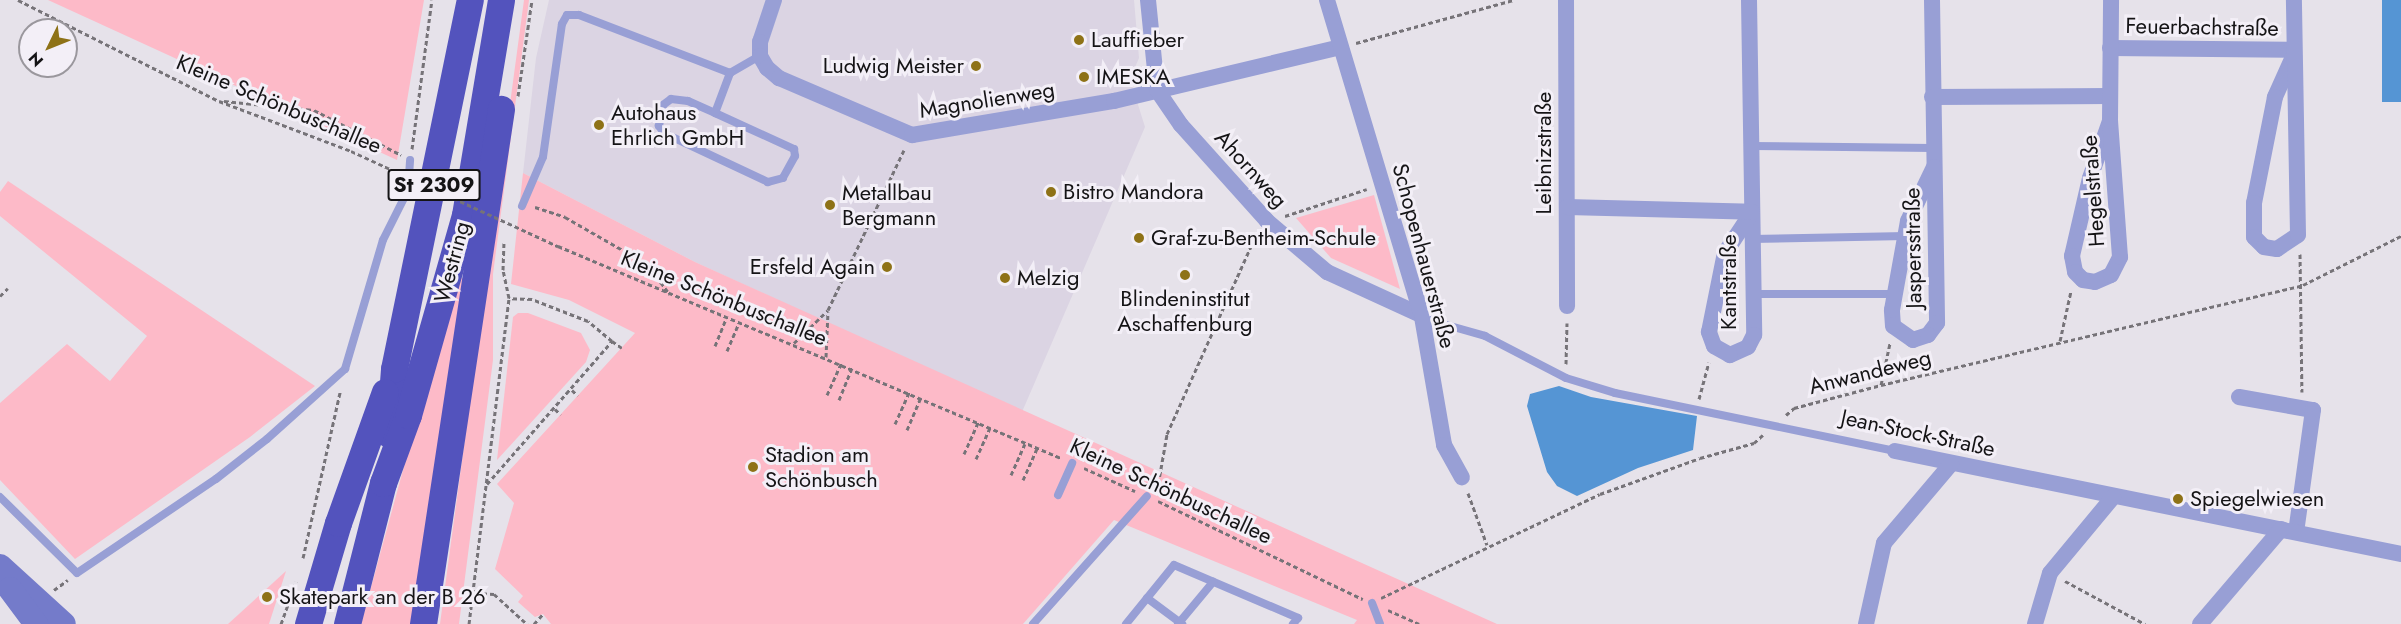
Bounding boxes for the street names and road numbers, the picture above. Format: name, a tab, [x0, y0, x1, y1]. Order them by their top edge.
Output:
street label: Feuerbachstraße	[2125, 12, 2279, 42]
street label: Kleine Schönbuschallee	[173, 49, 385, 159]
street label: Magnolienweg	[917, 76, 1057, 124]
street label: Leibnizstraße	[1531, 92, 1557, 214]
street label: Ahornweg	[1209, 125, 1293, 213]
street label: Hegelstraße	[2076, 134, 2110, 248]
street label: Schopenhauerstraße	[1387, 161, 1461, 351]
road number: St 2309	[388, 167, 480, 203]
street label: Jaspersstraße	[1899, 187, 1927, 309]
street label: Westring	[429, 219, 475, 305]
street label: Kantstraße	[1716, 234, 1742, 330]
street label: Kleine Schönbuschallee	[617, 245, 831, 351]
street label: Anwandeweg	[1806, 344, 1934, 400]
street label: Jean-Stock-Straße	[1839, 404, 1997, 462]
street label: Kleine Schönbuschallee	[1066, 433, 1276, 549]

